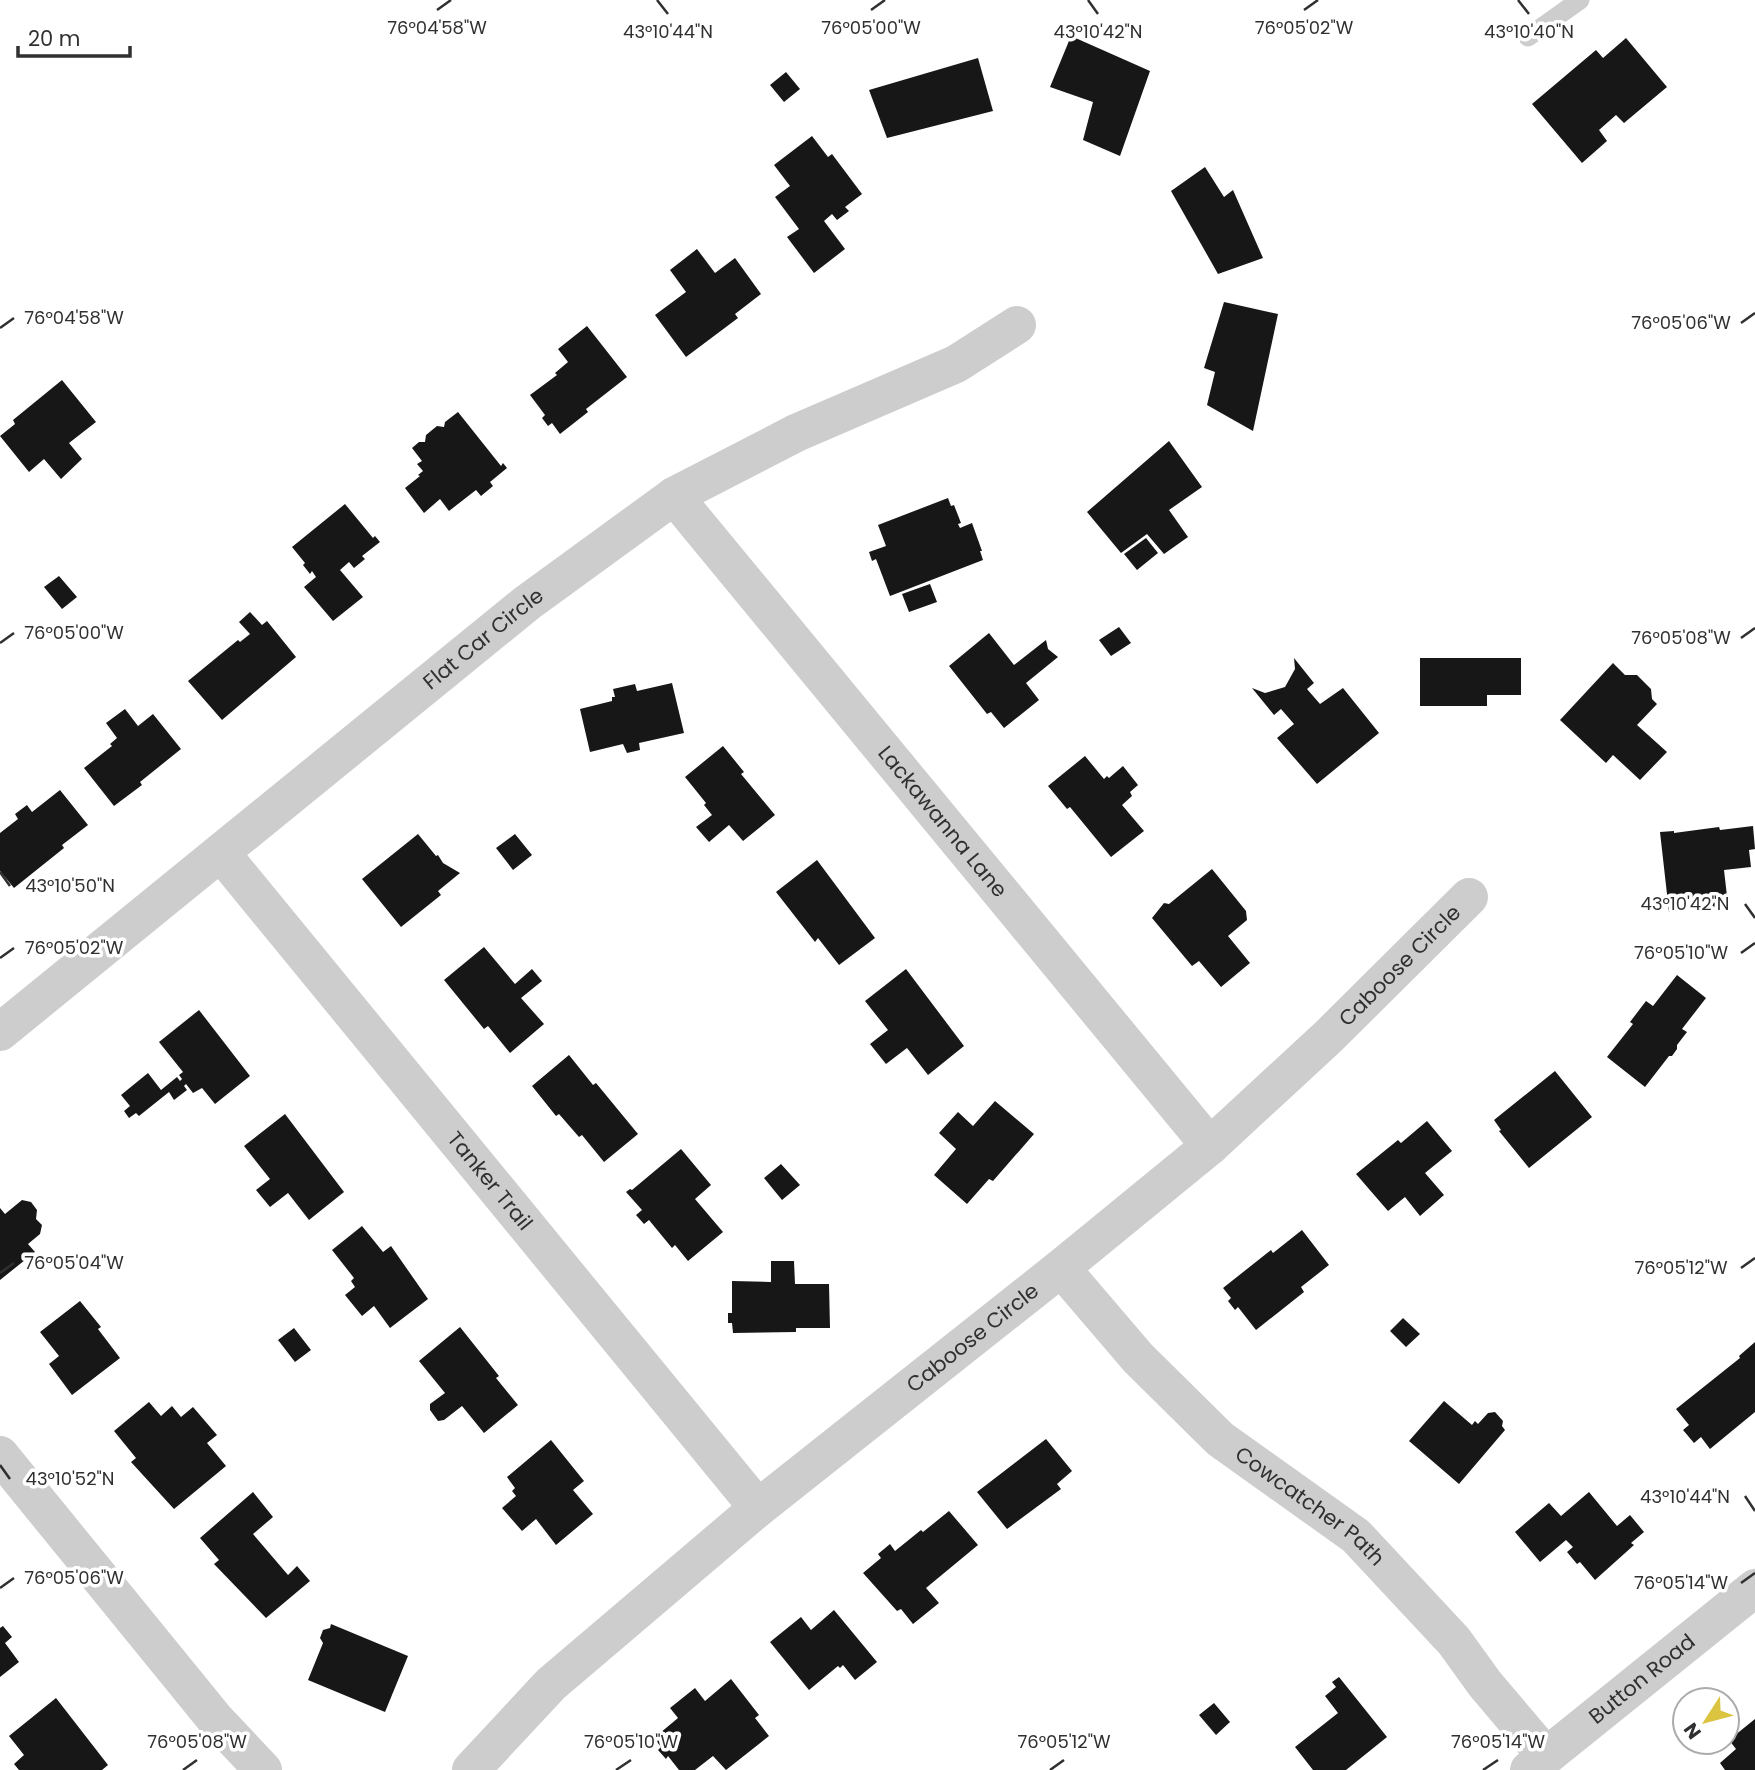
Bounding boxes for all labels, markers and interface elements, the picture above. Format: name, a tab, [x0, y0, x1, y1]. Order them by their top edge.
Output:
scale bar	[18, 14, 130, 58]
text: 76°04'58"W	[387, 15, 487, 40]
text: 76°05'00"W	[821, 15, 921, 40]
text: 76°05'02"W	[1255, 15, 1354, 40]
text: 43°10'44"N	[623, 19, 713, 44]
text: 43°10'42"N	[1054, 19, 1142, 44]
text: 43°10'40"N	[1484, 19, 1574, 44]
text: 20 m	[28, 24, 81, 53]
text: 76°04'58"W	[24, 305, 124, 330]
text: 76°05'06"W	[1631, 310, 1731, 335]
street label: Flat Car Circle	[417, 581, 549, 696]
text: 76°05'00"W	[24, 620, 124, 645]
text: 76°05'08"W	[1631, 625, 1731, 650]
street label: Lackawanna Lane	[872, 739, 1014, 903]
text: 43°10'50"N	[25, 873, 115, 898]
text: 43°10'42"N	[1641, 891, 1729, 916]
street label: Caboose Circle	[1332, 898, 1467, 1033]
text: 76°05'02"W	[25, 935, 124, 960]
text: 76°05'10"W	[1634, 940, 1728, 965]
street label: Tanker Trail	[441, 1125, 539, 1236]
text: 76°05'04"W	[24, 1250, 124, 1275]
text: 76°05'12"W	[1634, 1255, 1728, 1280]
street label: Caboose Circle	[900, 1276, 1045, 1399]
street label: Cowcatcher Path	[1229, 1439, 1392, 1572]
text: 43°10'52"N	[26, 1466, 114, 1491]
text: 43°10'44"N	[1640, 1484, 1730, 1509]
text: 76°05'06"W	[24, 1565, 124, 1590]
text: 76°05'14"W	[1634, 1570, 1728, 1595]
street label: Button Road	[1582, 1627, 1701, 1730]
north arrow	[1671, 1686, 1741, 1756]
text: N	[1678, 1717, 1708, 1744]
text: 76°05'08"W	[147, 1729, 247, 1754]
text: 76°05'10"W	[584, 1729, 678, 1754]
text: 76°05'12"W	[1017, 1729, 1111, 1754]
text: 76°05'14"W	[1451, 1729, 1545, 1754]

